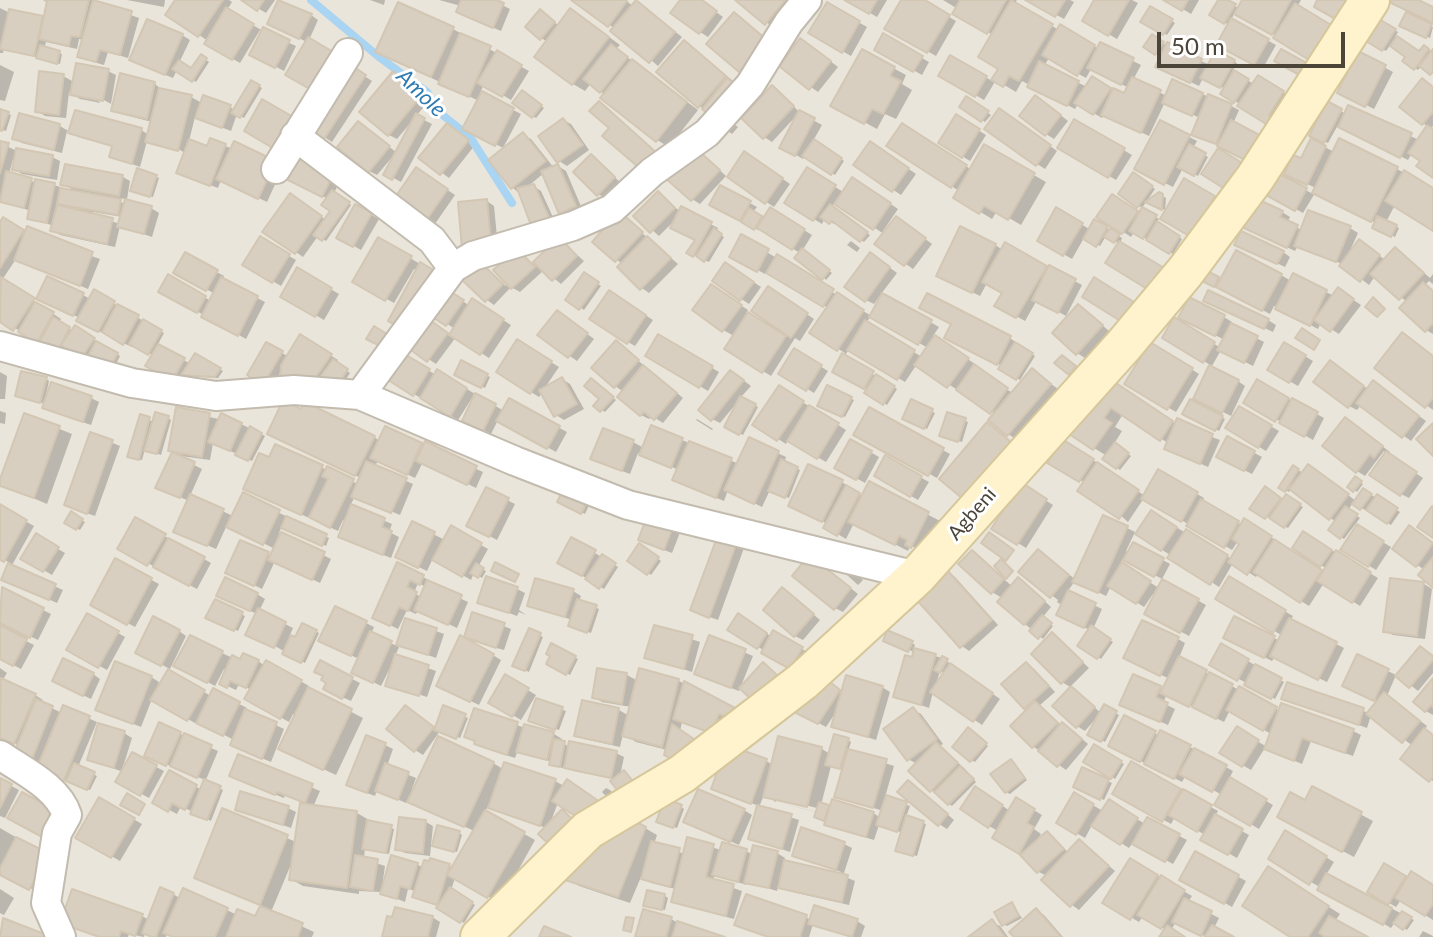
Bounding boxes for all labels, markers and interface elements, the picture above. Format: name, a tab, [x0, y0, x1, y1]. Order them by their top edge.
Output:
scale bar	[1161, 16, 1349, 66]
text: 50 m	[1171, 31, 1225, 60]
water label: Amole	[391, 63, 451, 123]
street label: Agbeni	[943, 483, 1001, 545]

